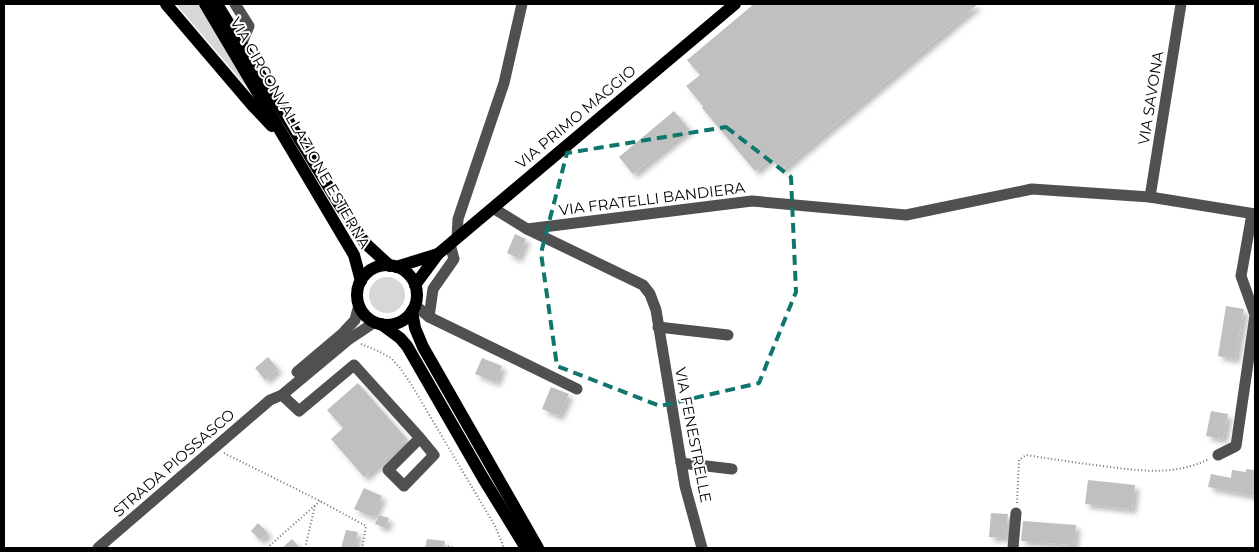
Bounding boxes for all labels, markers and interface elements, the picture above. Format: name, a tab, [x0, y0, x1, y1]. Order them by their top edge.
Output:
street label: VIA CIRCONVALLAZIONE ESTERNA	[226, 14, 375, 252]
street label: VIA SAVONA	[1134, 49, 1167, 146]
street label: VIA PRIMO MAGGIO	[512, 61, 640, 173]
street label: VIA FRATELLI BANDIERA	[558, 178, 746, 219]
street label: VIA FENESTRELLE	[671, 366, 716, 504]
street label: STRADA PIOSSASCO	[109, 405, 238, 521]

